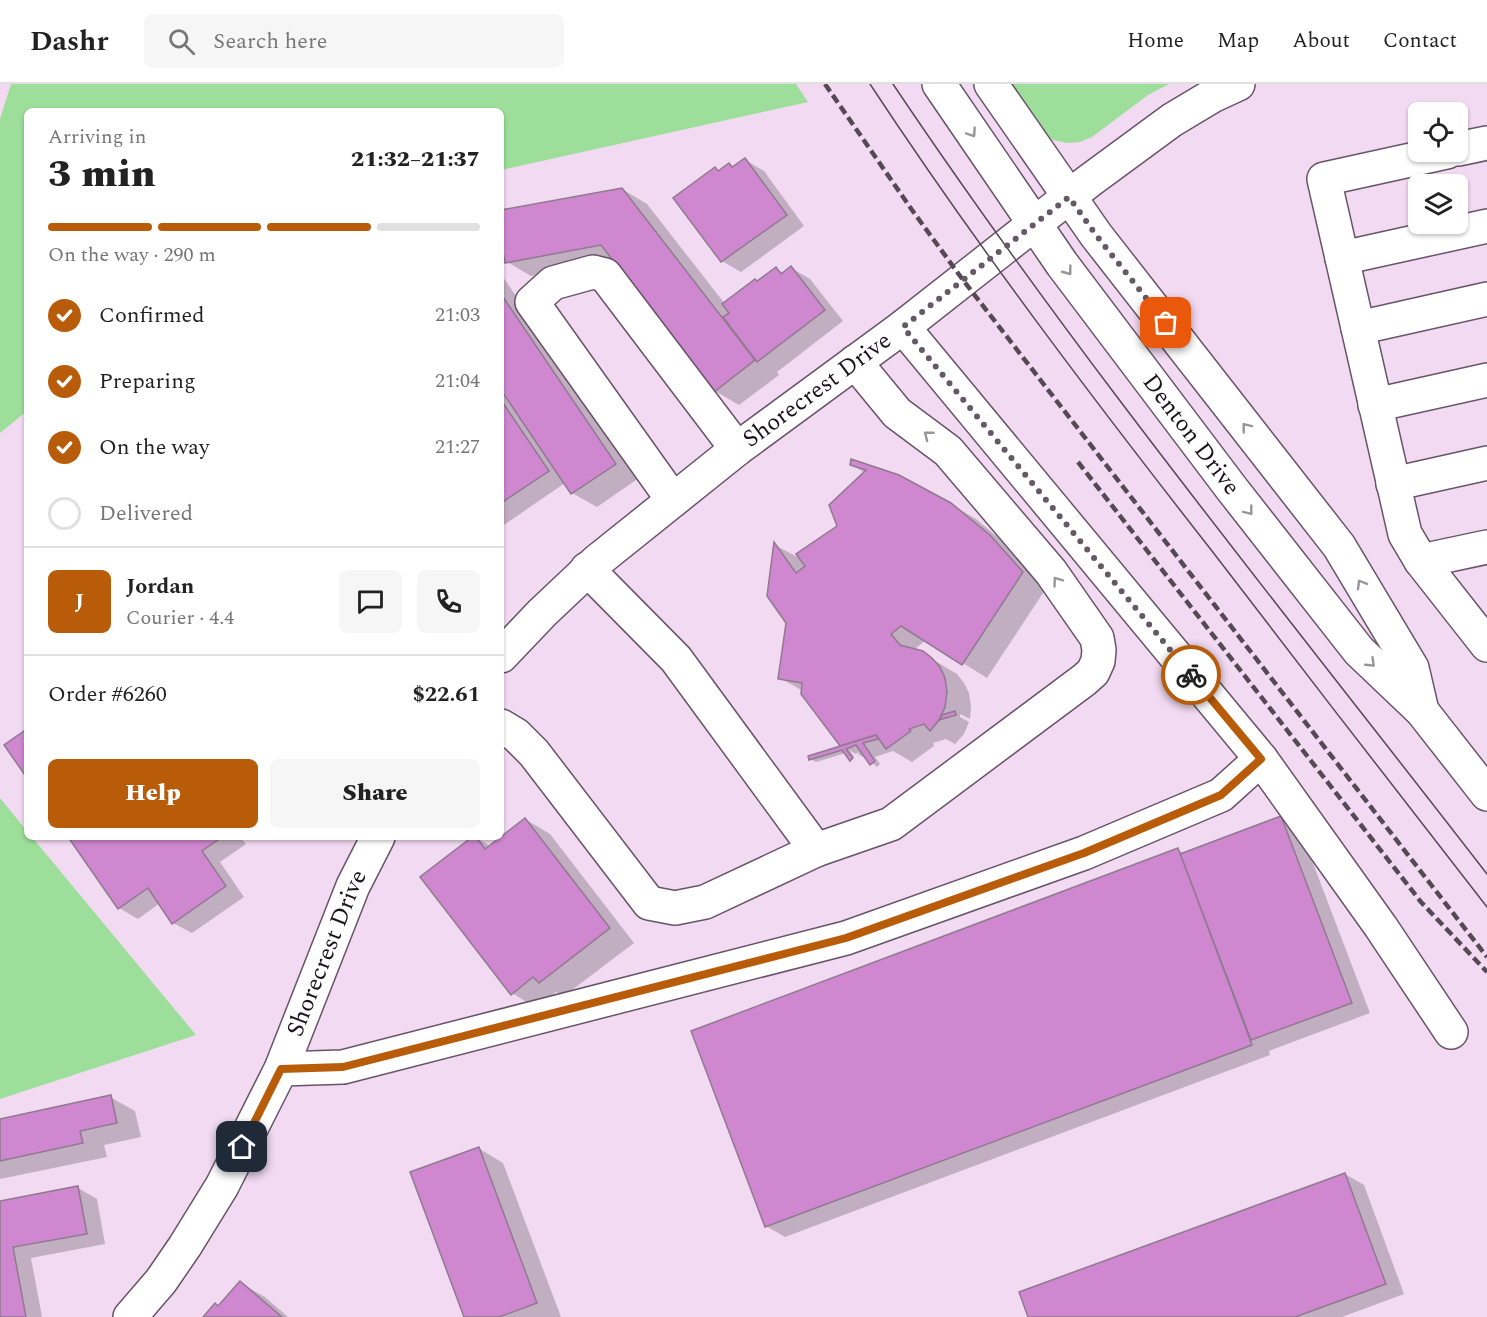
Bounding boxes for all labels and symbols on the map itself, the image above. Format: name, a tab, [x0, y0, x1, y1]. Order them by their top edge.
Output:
one-way arrow	[965, 126, 976, 137]
one-way arrow	[1061, 265, 1072, 276]
pin	[1140, 297, 1191, 348]
street label: Shorecrest Drive	[735, 323, 899, 457]
street label: Denton Drive	[1133, 366, 1249, 503]
one-way arrow	[1242, 422, 1253, 433]
one-way arrow	[924, 431, 935, 442]
one-way arrow	[1241, 504, 1252, 515]
one-way arrow	[1053, 576, 1064, 587]
one-way arrow	[1357, 580, 1368, 590]
courier	[1161, 645, 1221, 705]
one-way arrow	[1363, 655, 1374, 666]
street label: Shorecrest Drive	[277, 863, 376, 1042]
pin	[216, 1121, 267, 1172]

